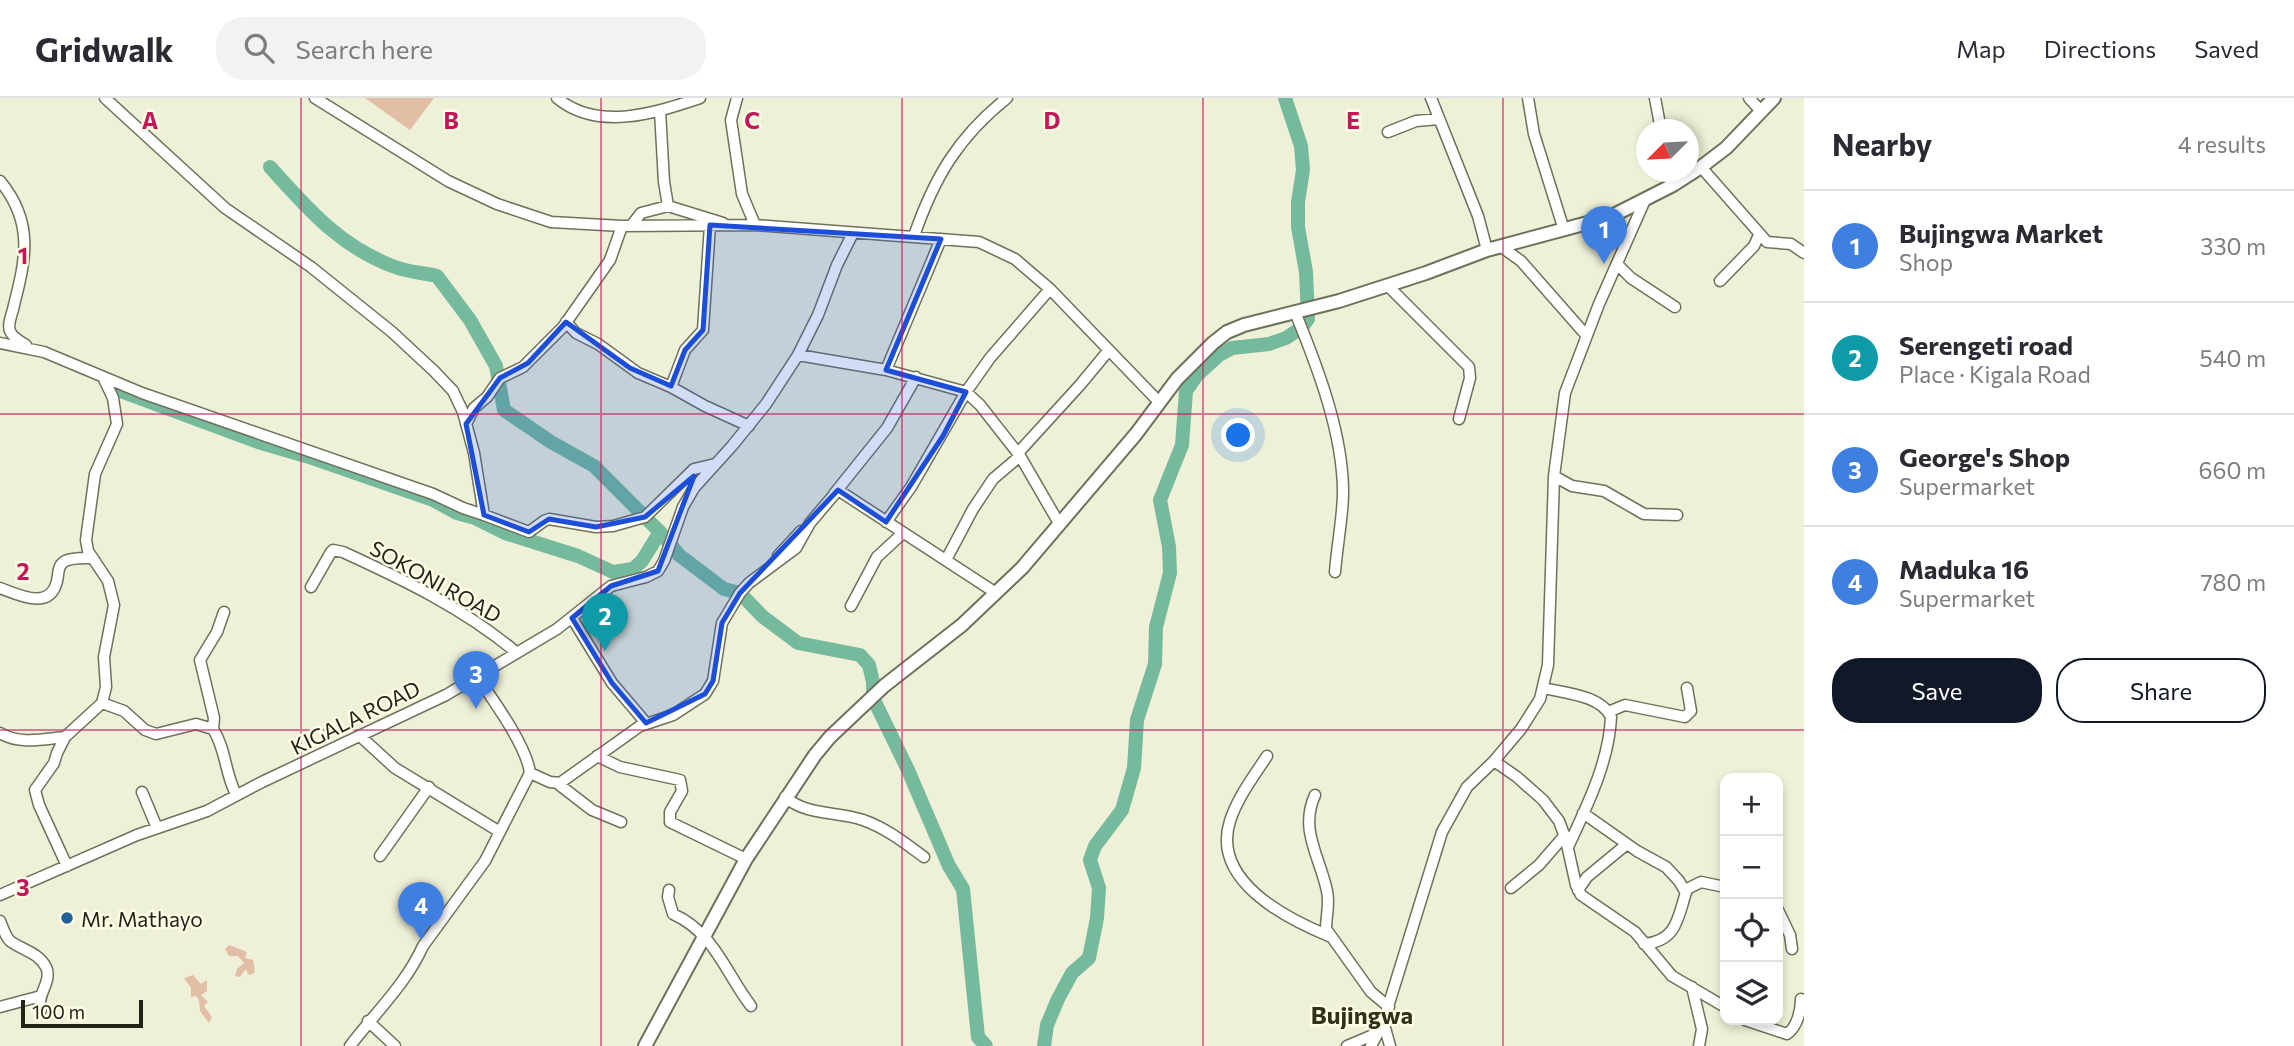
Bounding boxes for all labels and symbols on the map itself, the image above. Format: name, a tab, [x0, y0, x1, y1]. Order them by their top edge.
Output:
text: A	[142, 106, 159, 134]
text: B	[443, 106, 459, 134]
text: C	[744, 106, 760, 134]
text: D	[1044, 106, 1061, 134]
text: E	[1346, 106, 1360, 134]
north arrow	[1636, 119, 1699, 182]
pin: 1	[1581, 206, 1627, 264]
text: 1	[18, 241, 28, 269]
your location	[1221, 418, 1255, 452]
street label: SOKONI ROAD	[366, 535, 506, 627]
text: 2	[16, 557, 30, 585]
pin: 2	[582, 593, 628, 651]
pin: 3	[453, 651, 499, 709]
street label: KIGALA ROAD	[286, 675, 424, 759]
text: 3	[16, 873, 30, 901]
pin: 4	[398, 882, 444, 940]
place label: Mr. Mathayo	[81, 906, 203, 931]
marker: Mr. Mathayo	[59, 910, 75, 926]
scale bar	[21, 997, 144, 1029]
district label: Bujingwa	[1311, 1000, 1413, 1029]

